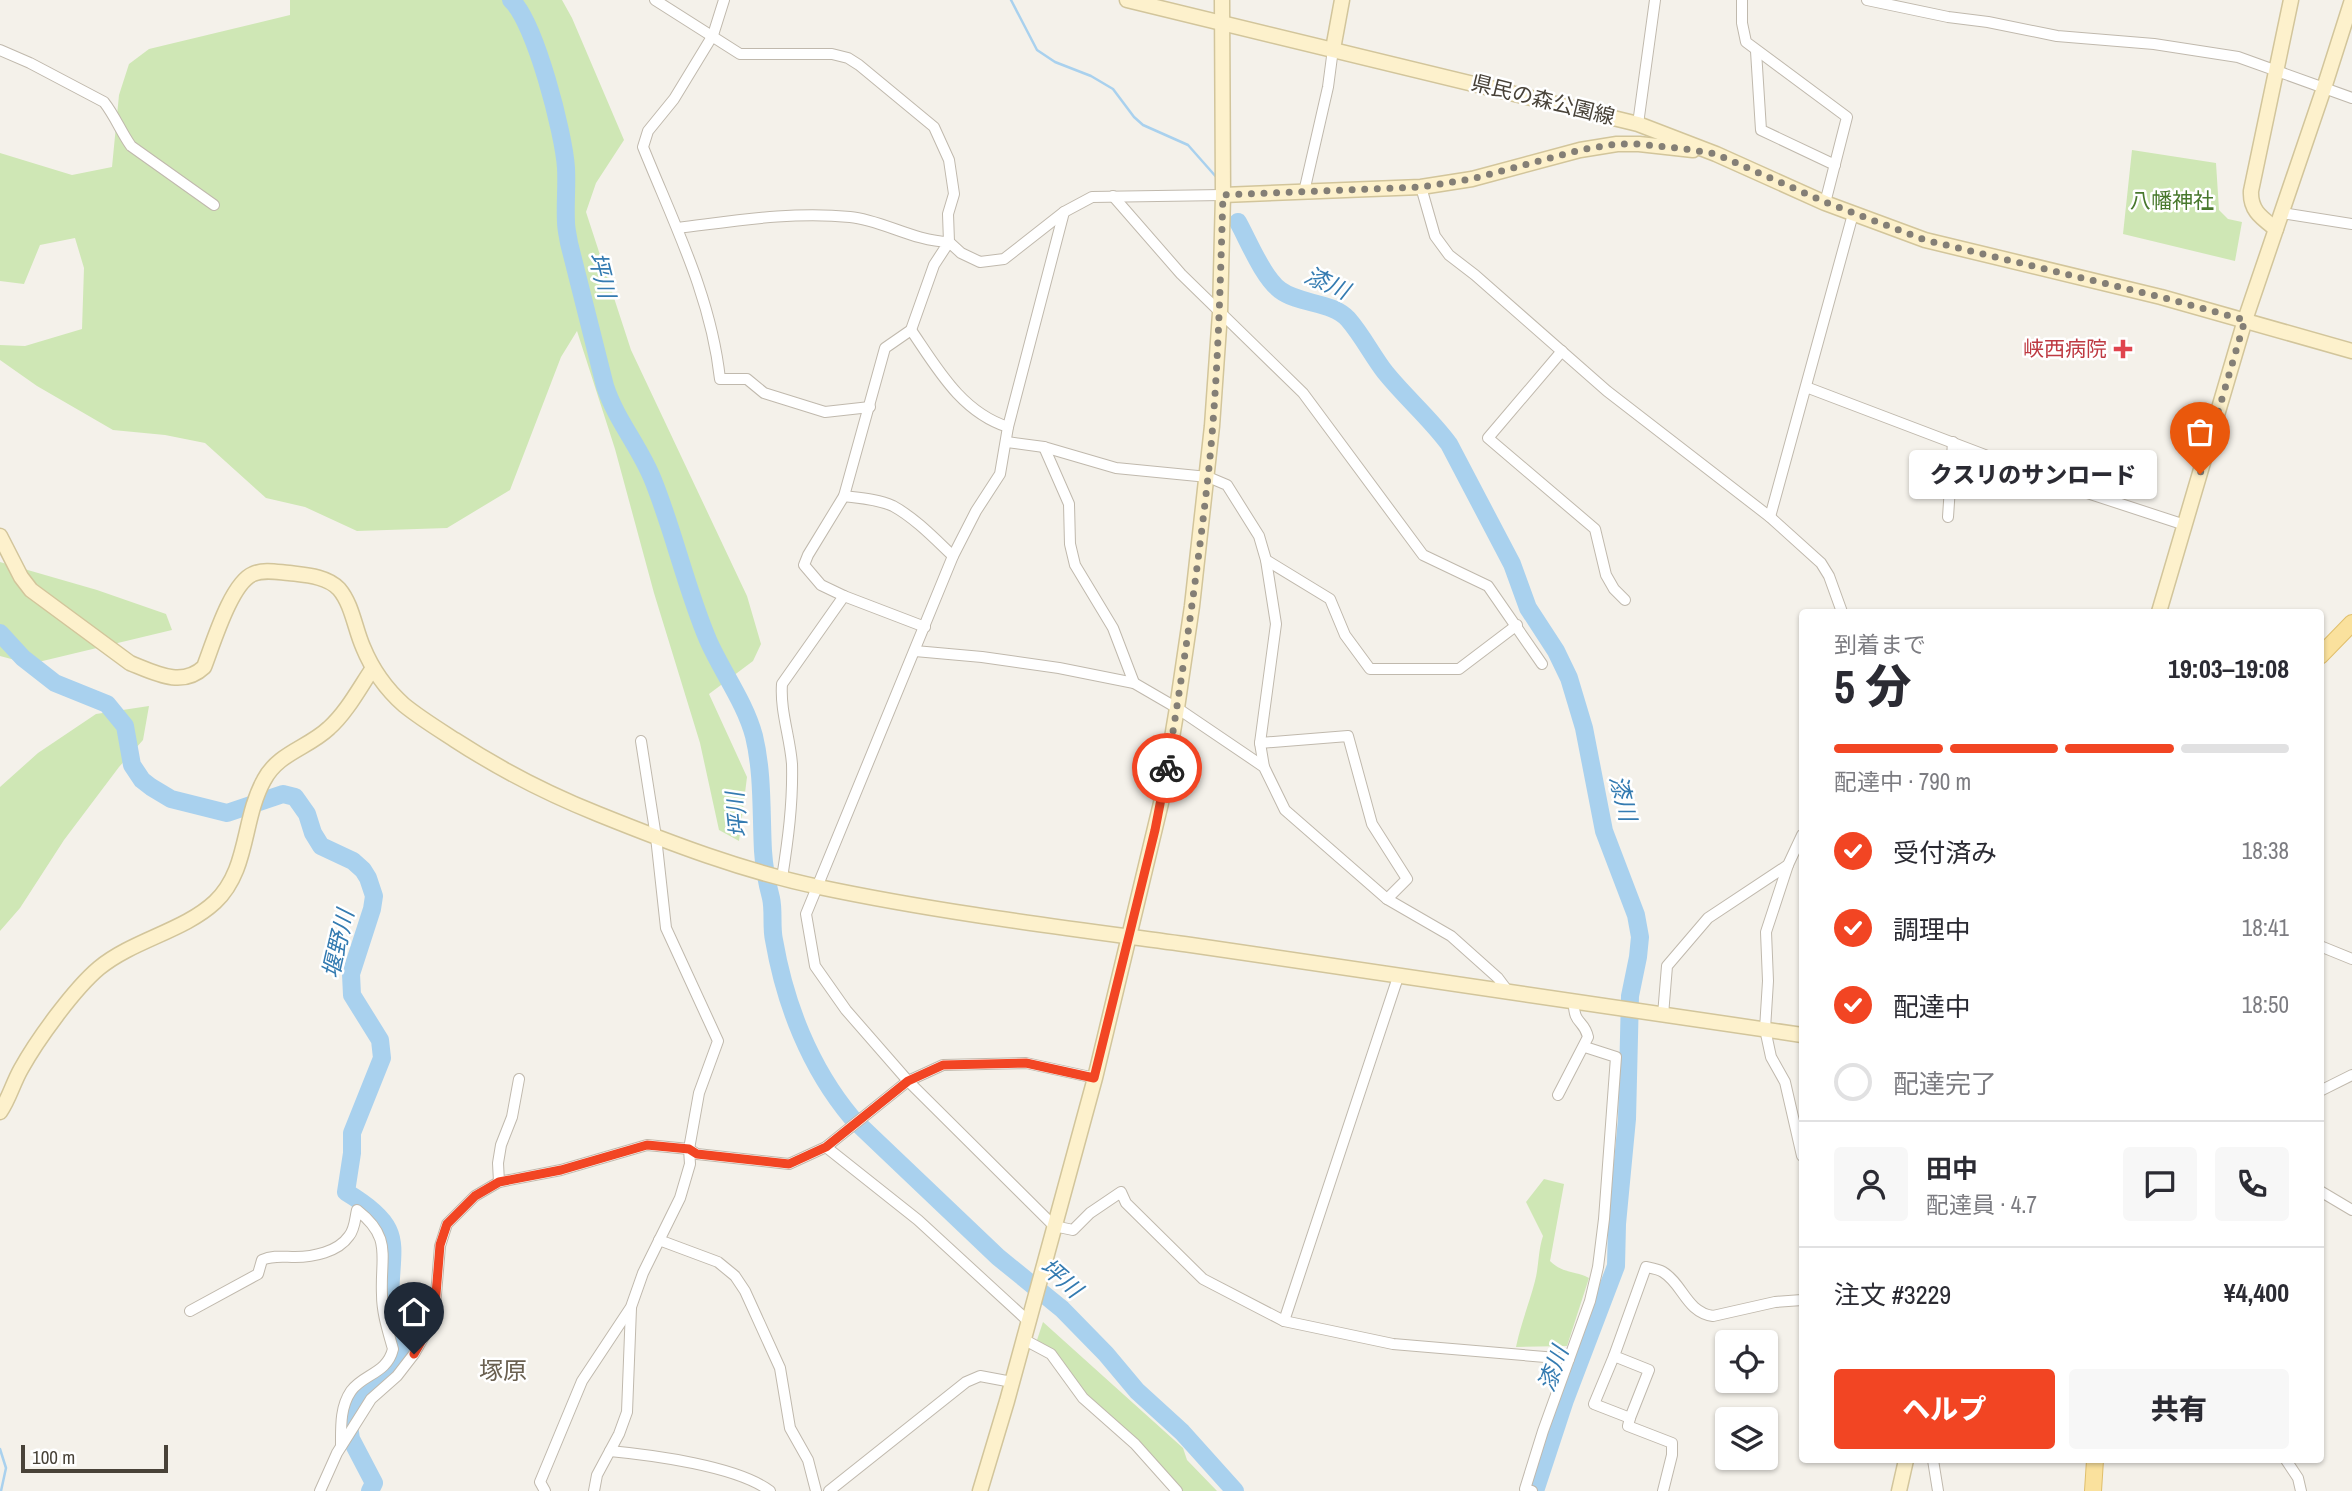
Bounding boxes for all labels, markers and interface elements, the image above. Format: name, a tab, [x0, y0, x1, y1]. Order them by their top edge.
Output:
street label: 県民の森公園線	[1468, 68, 1618, 131]
park label: 八幡神社	[2130, 186, 2214, 215]
water label: 坪川	[582, 249, 624, 304]
water label: 漆川	[1300, 259, 1357, 307]
place label: 峡西病院	[2023, 334, 2107, 363]
marker: 峡西病院	[2113, 339, 2133, 359]
pin	[2170, 402, 2230, 474]
icon: bag	[2181, 413, 2219, 451]
callout: クスリのサンロード	[1910, 449, 2158, 498]
text: クスリのサンロード	[1930, 459, 2136, 490]
text: 到着まで	[1834, 629, 1926, 660]
text: 19:03–19:08	[2168, 651, 2289, 686]
text: 5 分	[1834, 655, 1911, 717]
courier	[1132, 733, 1202, 803]
icon: bike	[1148, 749, 1186, 787]
text: 配達中 · 790 m	[1834, 766, 1971, 797]
water label: 漆川	[1603, 772, 1645, 827]
water label: 坪川	[718, 788, 754, 840]
icon: check	[1834, 832, 1872, 870]
text: 受付済み	[1893, 835, 1997, 870]
text: 18:38	[2242, 835, 2289, 866]
water label: 堰野川	[315, 904, 361, 981]
icon: check	[1834, 909, 1872, 947]
text: 調理中	[1893, 912, 1971, 947]
text: 18:41	[2242, 912, 2289, 943]
icon: check	[1834, 986, 1872, 1024]
text: 配達中	[1893, 989, 1971, 1024]
text: 18:50	[2242, 989, 2289, 1020]
text: 配達完了	[1893, 1066, 1997, 1101]
button: person	[1834, 1147, 1908, 1221]
button: chat	[2123, 1147, 2197, 1221]
button: phone	[2215, 1147, 2289, 1221]
text: 田中	[1926, 1151, 1978, 1186]
text: 配達員 · 4.7	[1926, 1189, 2037, 1220]
water label: 坪川	[1034, 1251, 1091, 1306]
text: ¥4,400	[2224, 1275, 2289, 1310]
text: 注文 #3229	[1834, 1277, 1951, 1312]
pin	[384, 1282, 444, 1354]
icon: home	[395, 1293, 433, 1331]
map controls	[1715, 1330, 1778, 1470]
button: locate	[1715, 1330, 1778, 1393]
water label: 漆川	[1530, 1339, 1576, 1396]
district label: 塚原	[479, 1354, 527, 1386]
button: ヘルプ	[1834, 1369, 2055, 1449]
button: 共有	[2069, 1369, 2289, 1449]
button: layers	[1715, 1407, 1778, 1470]
scale bar	[21, 1442, 168, 1474]
text: 100 m	[32, 1444, 75, 1470]

